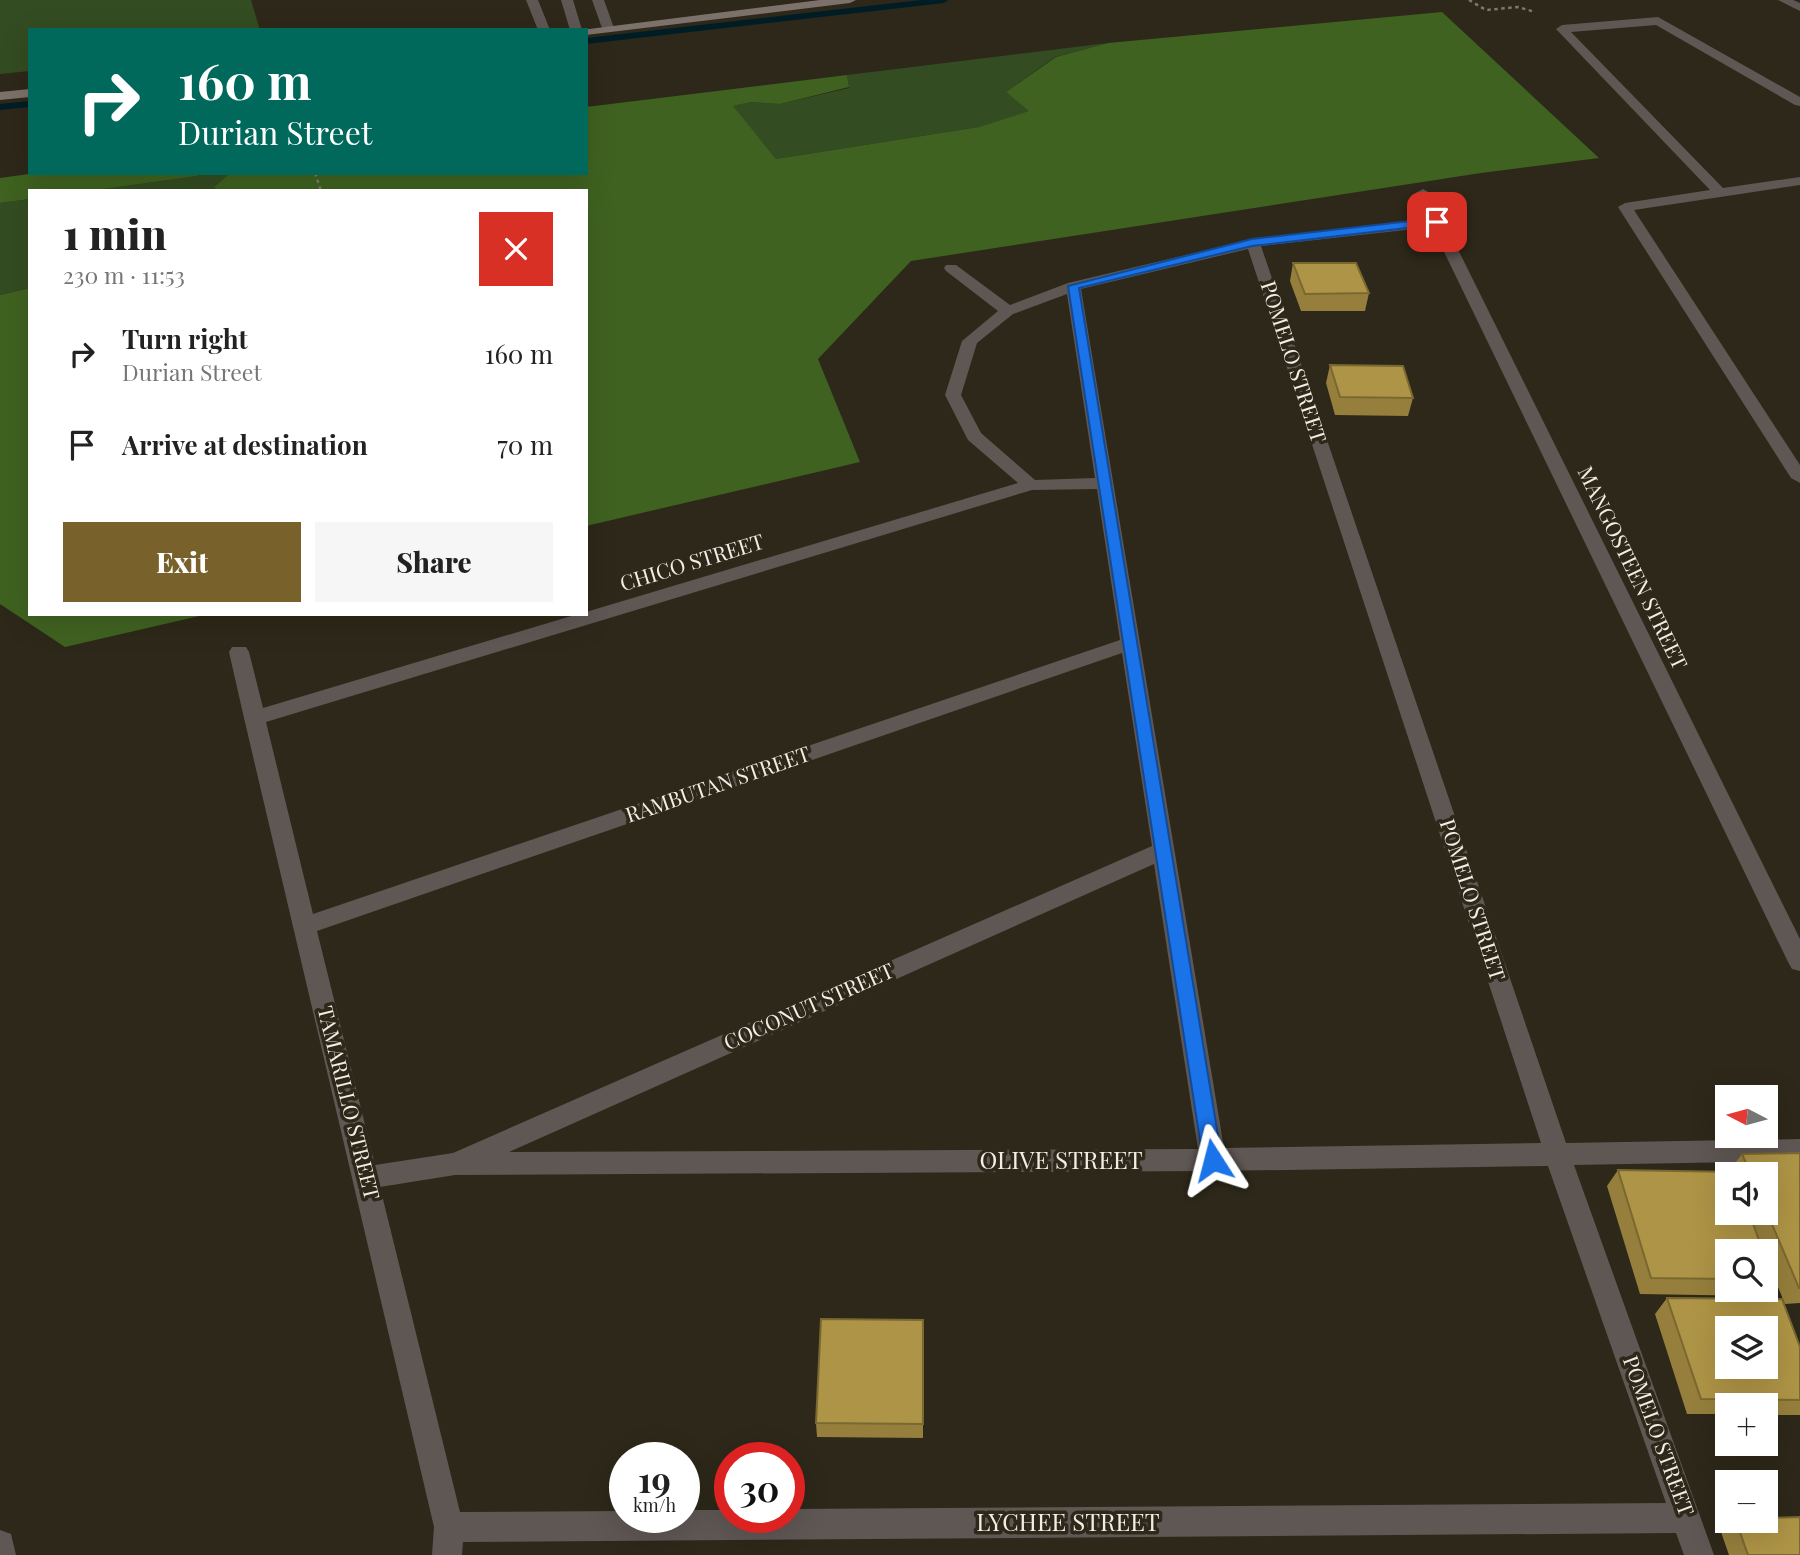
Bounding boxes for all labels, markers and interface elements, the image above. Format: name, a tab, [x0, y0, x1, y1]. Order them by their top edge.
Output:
text: 160 m	[178, 47, 312, 112]
icon: right	[63, 56, 154, 147]
text: Durian Street	[178, 110, 372, 153]
pin	[1407, 192, 1467, 252]
icon: arrive	[1418, 203, 1456, 241]
text: 1 min	[63, 205, 167, 261]
button: close	[479, 212, 553, 286]
text: 230 m · 11:53	[63, 259, 185, 290]
street label: POMELO STREET	[1256, 277, 1334, 446]
text: Turn right	[122, 321, 248, 356]
icon: right	[63, 335, 101, 373]
text: 160 m	[485, 336, 553, 371]
text: Durian Street	[122, 356, 262, 387]
icon: arrive	[63, 426, 101, 464]
text: Arrive at destination	[122, 427, 368, 462]
text: 70 m	[497, 427, 553, 462]
street label: MANGOSTEEN STREET	[1572, 461, 1695, 673]
button: Exit	[63, 522, 301, 602]
button: Share	[315, 522, 553, 602]
street label: CHICO STREET	[616, 526, 767, 596]
street label: RAMBUTAN STREET	[621, 738, 813, 828]
street label: POMELO STREET	[1435, 815, 1513, 984]
street label: COCONUT STREET	[719, 955, 898, 1055]
street label: TAMARILLO STREET	[312, 1003, 388, 1202]
north arrow	[1715, 1085, 1778, 1148]
map controls	[1715, 1085, 1778, 1533]
position arrow	[1176, 1123, 1250, 1197]
street label: OLIVE STREET	[979, 1143, 1143, 1175]
button: sound	[1715, 1162, 1778, 1225]
button: search	[1715, 1239, 1778, 1302]
button: layers	[1715, 1316, 1778, 1379]
street label: POMELO STREET	[1618, 1351, 1702, 1519]
button: +	[1715, 1393, 1778, 1456]
speed limit sign: 30	[714, 1442, 805, 1533]
text: 19	[638, 1455, 671, 1502]
button: −	[1715, 1470, 1778, 1533]
text: km/h	[633, 1493, 676, 1517]
street label: LYCHEE STREET	[976, 1505, 1160, 1537]

